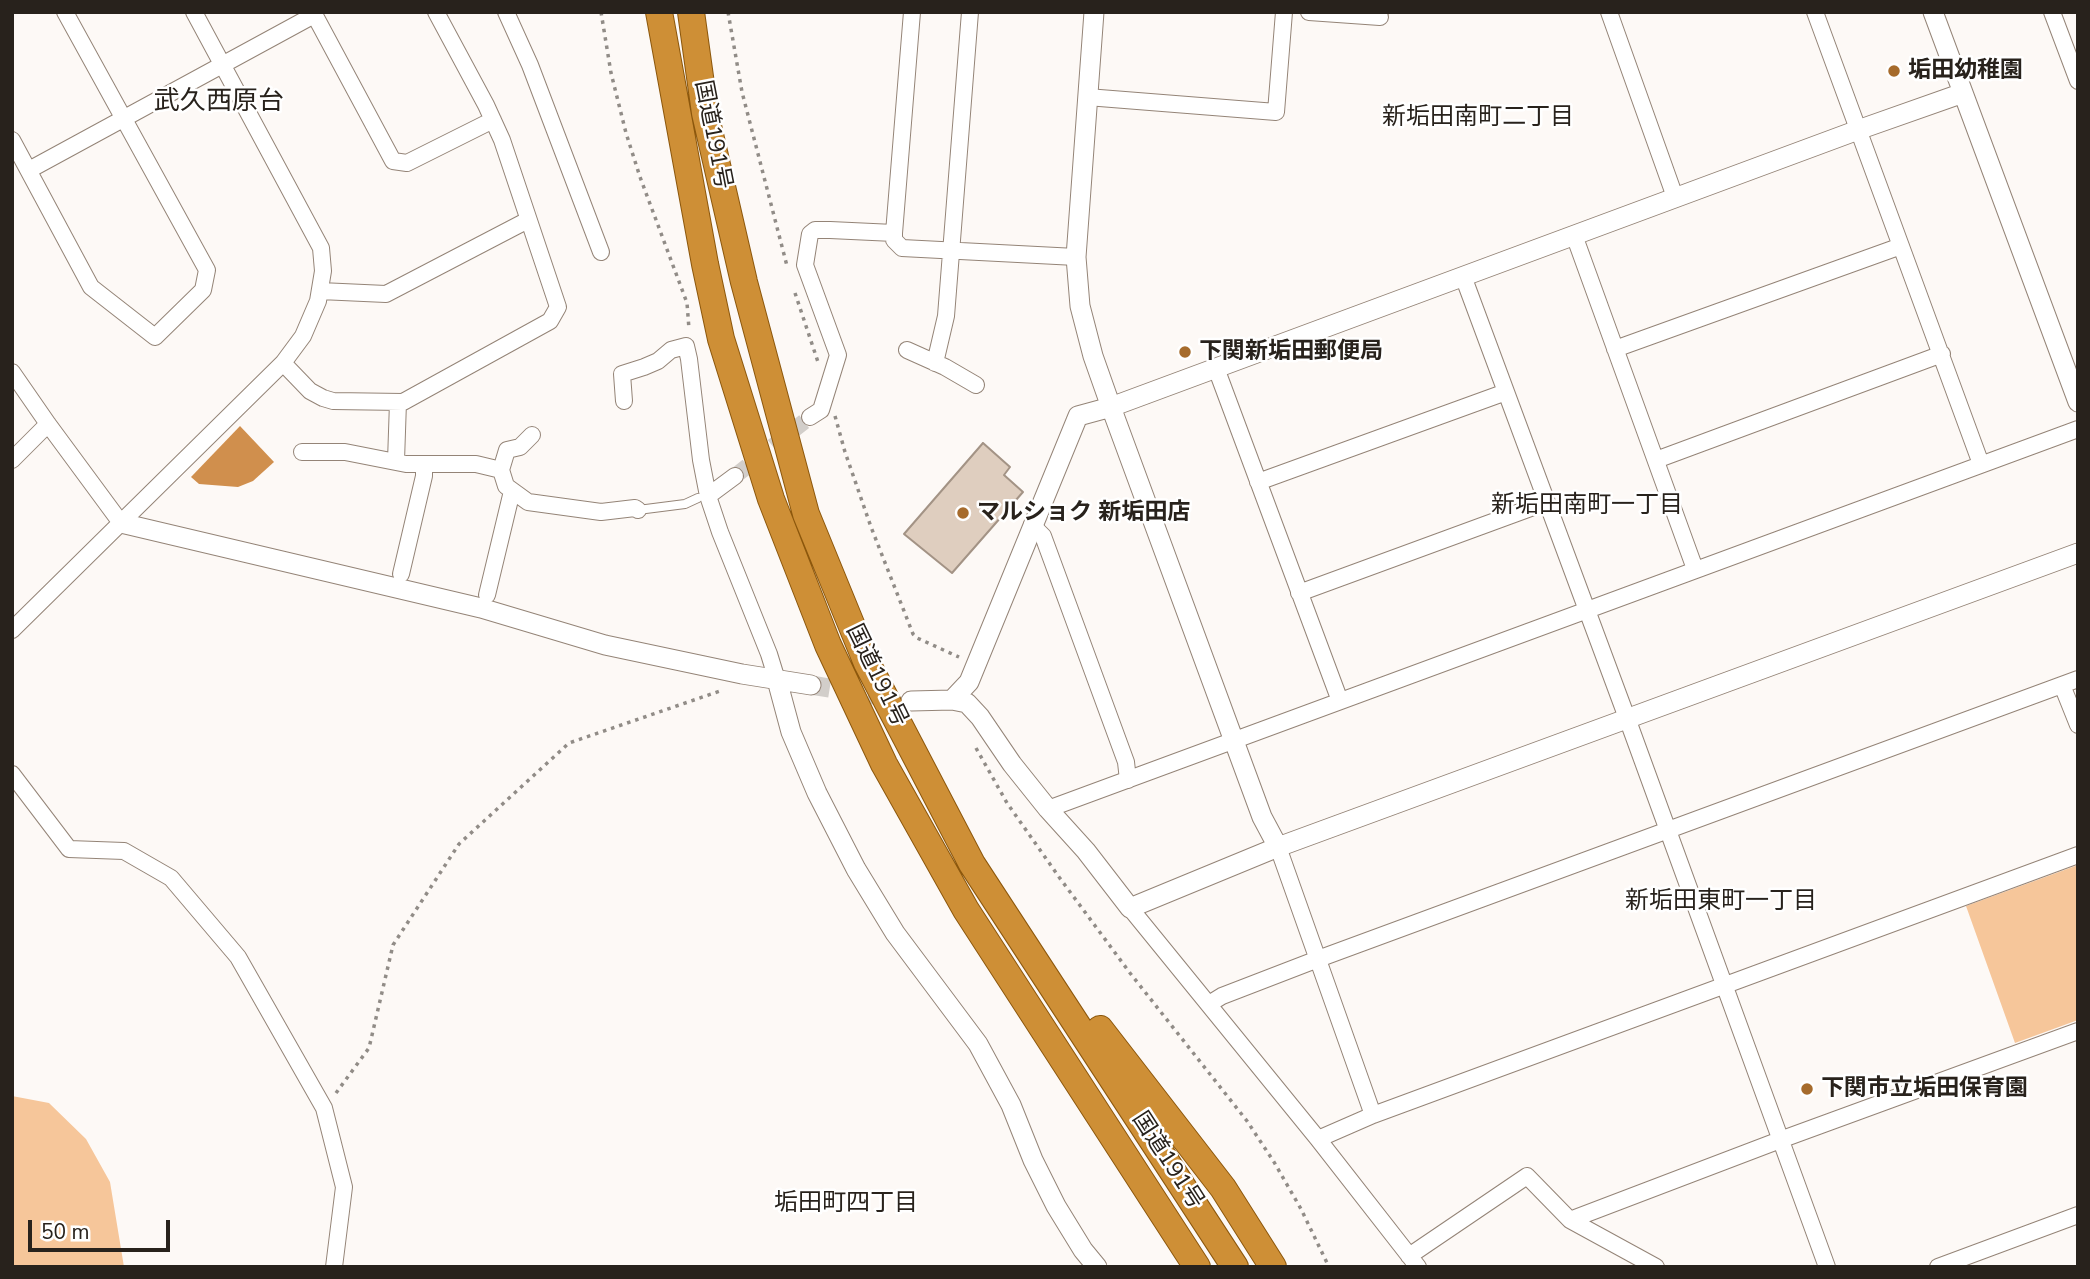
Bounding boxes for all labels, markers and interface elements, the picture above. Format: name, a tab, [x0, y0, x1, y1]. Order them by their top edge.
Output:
place label: 垢田幼稚園	[1908, 57, 2023, 85]
marker: 垢田幼稚園	[1886, 63, 1902, 79]
street label: 国道191号	[688, 78, 736, 192]
district label: 武久西原台	[154, 87, 284, 119]
district label: 新垢田南町二丁目	[1382, 104, 1574, 132]
place label: 下関新垢田郵便局	[1199, 338, 1383, 366]
marker: 下関新垢田郵便局	[1177, 344, 1193, 360]
district label: 新垢田南町一丁目	[1491, 492, 1683, 520]
place label: マルショク 新垢田店	[977, 499, 1190, 527]
marker: マルショク 新垢田店	[955, 505, 971, 521]
street label: 国道191号	[839, 620, 913, 732]
district label: 新垢田東町一丁目	[1625, 888, 1817, 916]
place label: 下関市立垢田保育園	[1821, 1075, 2028, 1103]
marker: 下関市立垢田保育園	[1799, 1081, 1815, 1097]
street label: 国道191号	[1125, 1107, 1209, 1215]
district label: 垢田町四丁目	[774, 1190, 918, 1218]
scale bar	[32, 1206, 173, 1250]
text: 50 m	[41, 1218, 90, 1246]

